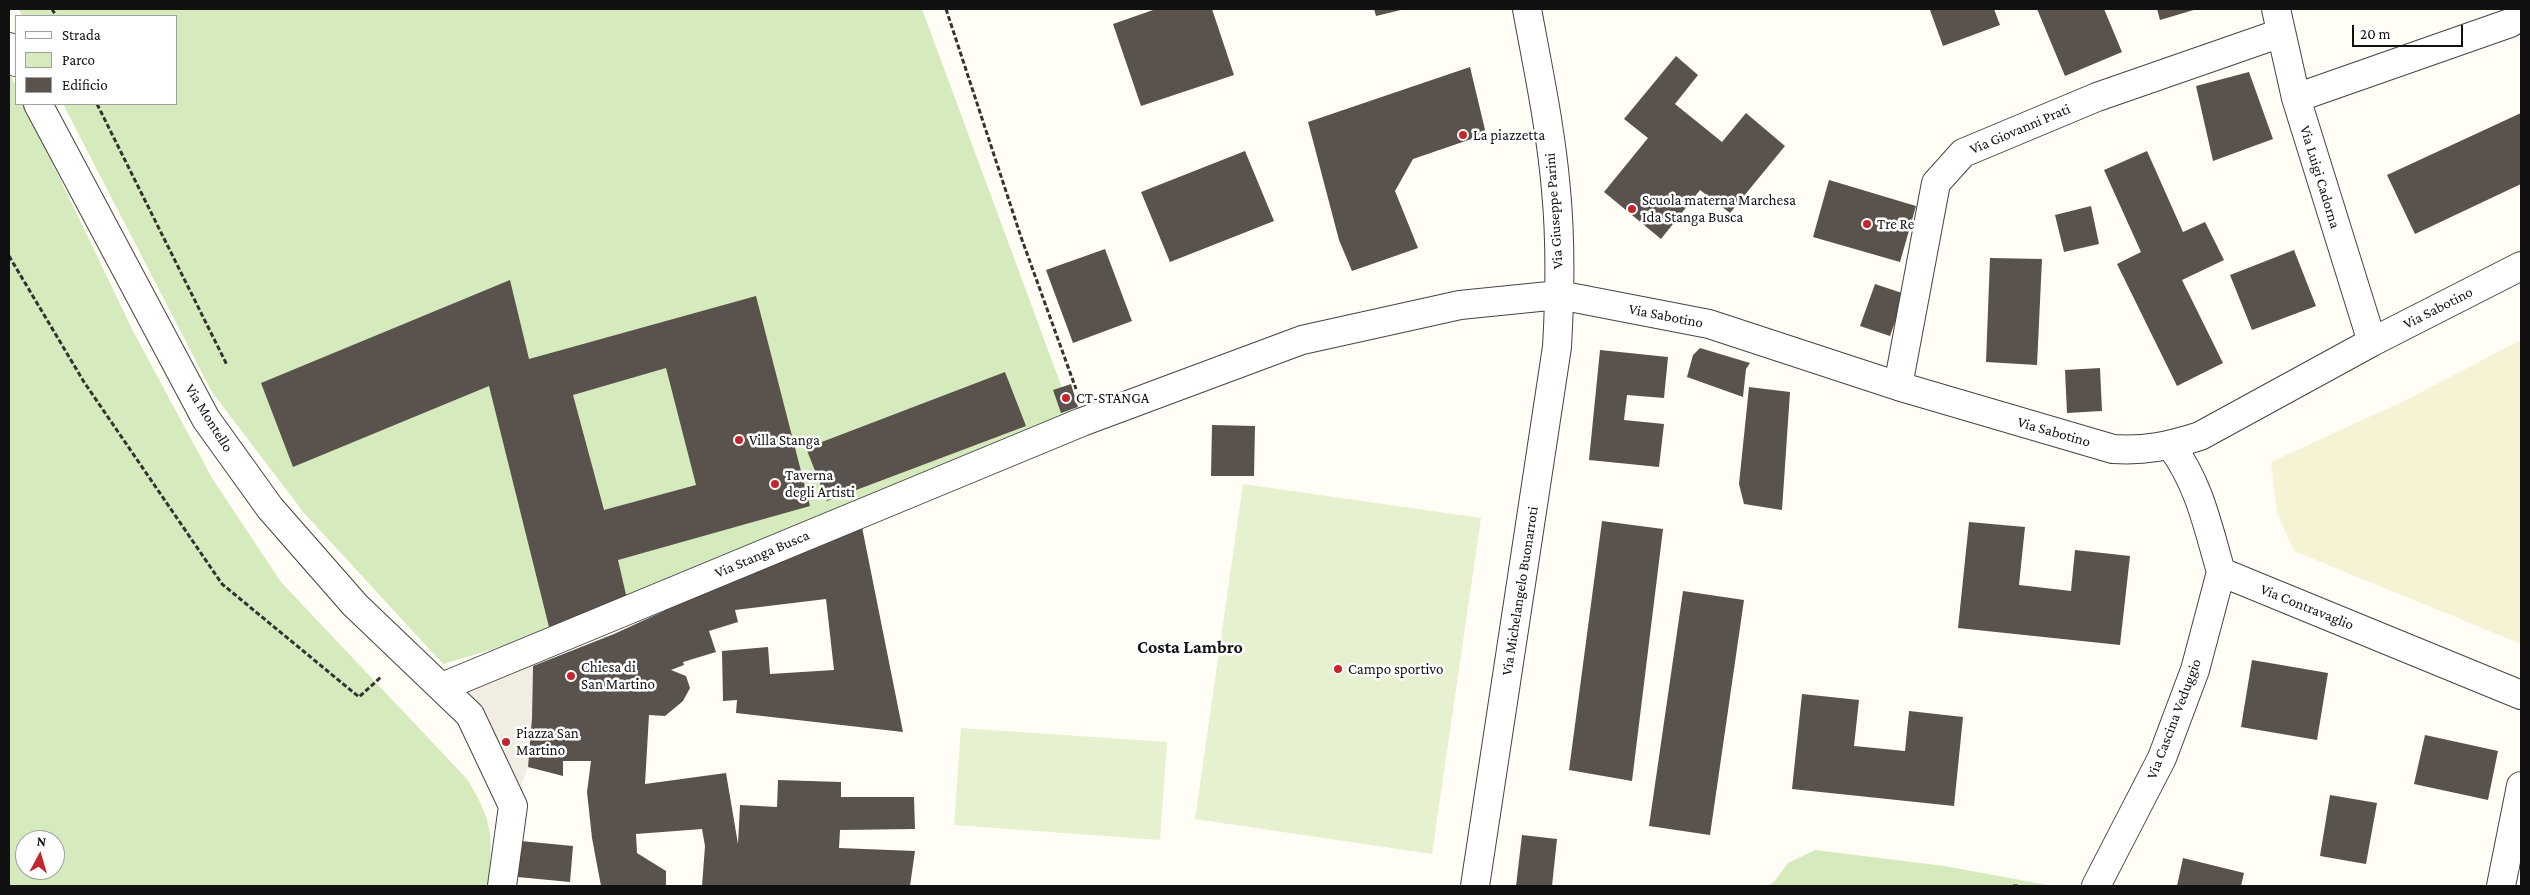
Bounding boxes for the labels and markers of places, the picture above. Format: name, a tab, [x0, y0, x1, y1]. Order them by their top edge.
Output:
place label: La piazzetta	[1473, 126, 1545, 144]
marker: La piazzetta	[1457, 129, 1469, 141]
place label: Scuola materna Marchesa Ida Stanga Busca	[1642, 191, 1796, 226]
marker: Scuola materna Marchesa Ida Stanga Busca	[1626, 203, 1638, 215]
place label: Tre Re	[1877, 215, 1914, 233]
marker: Tre Re	[1861, 218, 1873, 230]
place label: CT-STANGA	[1076, 389, 1149, 407]
marker: CT-STANGA	[1060, 392, 1072, 404]
place label: Villa Stanga	[749, 431, 820, 449]
marker: Villa Stanga	[733, 434, 745, 446]
place label: Taverna degli Artisti	[785, 466, 855, 501]
marker: Taverna degli Artisti	[769, 478, 781, 490]
place label: Chiesa di San Martino	[581, 658, 655, 693]
place label: Campo sportivo	[1348, 660, 1444, 678]
marker: Campo sportivo	[1332, 663, 1344, 675]
marker: Chiesa di San Martino	[565, 670, 577, 682]
place label: Piazza San Martino	[516, 724, 579, 759]
marker: Piazza San Martino	[500, 736, 512, 748]

